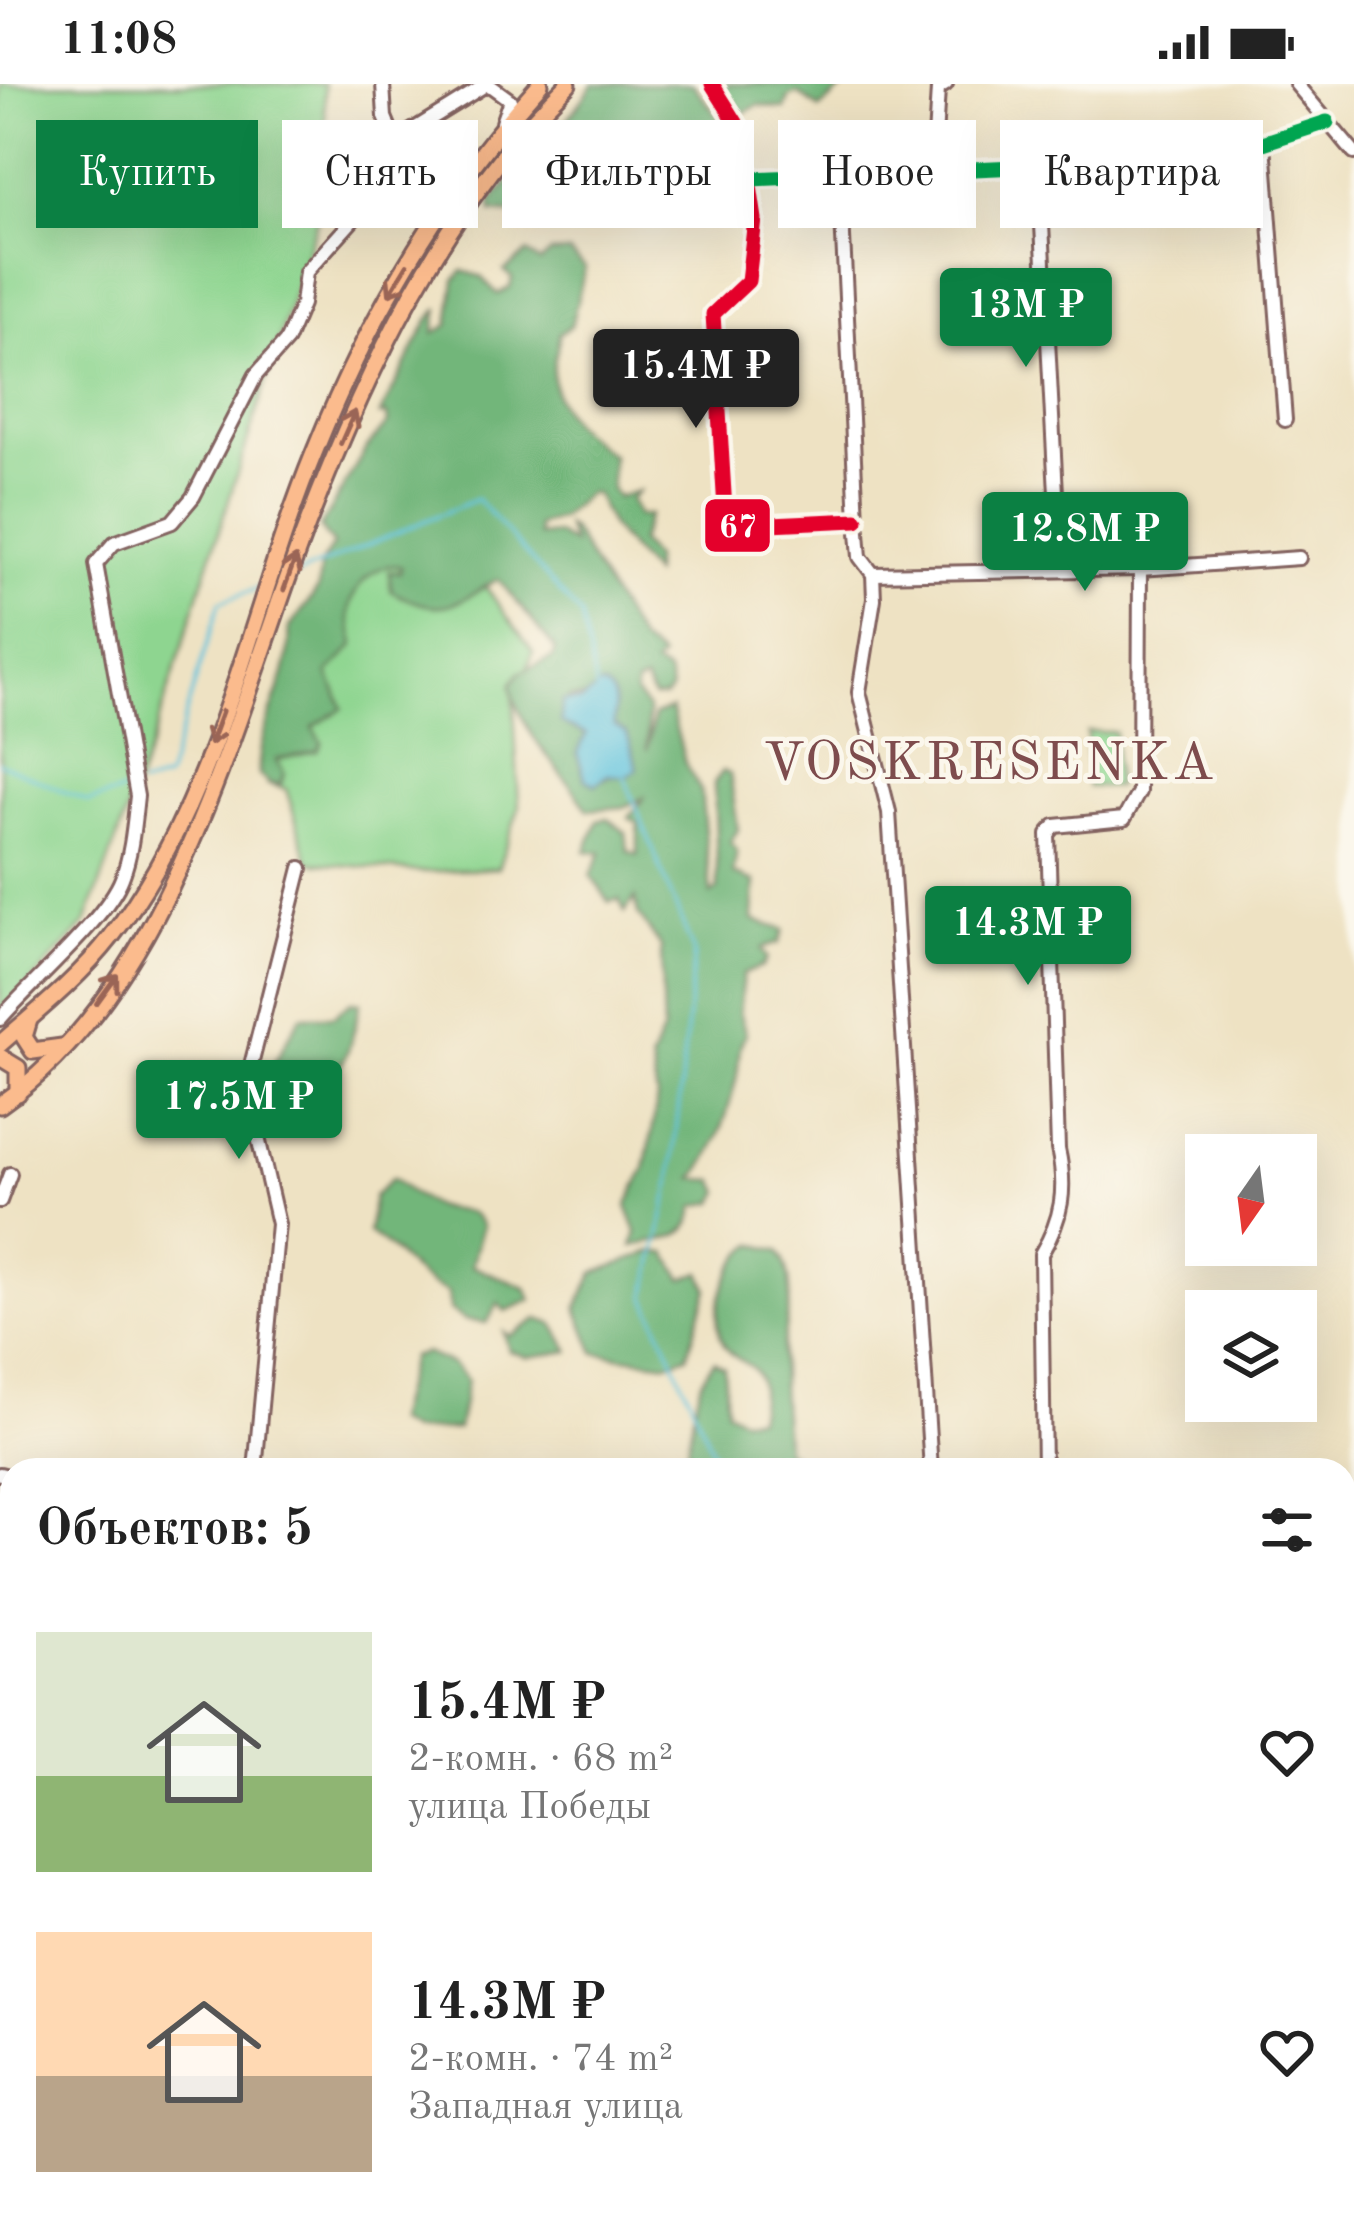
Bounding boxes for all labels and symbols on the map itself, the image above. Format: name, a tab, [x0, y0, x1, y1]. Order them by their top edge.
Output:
one-way arrow	[385, 262, 409, 297]
pin: 13M ₽	[942, 268, 1110, 370]
pin: 15.4M ₽	[585, 329, 807, 431]
one-way arrow	[339, 410, 361, 446]
pin: 12.8M ₽	[974, 492, 1196, 594]
line badge: 67	[703, 497, 772, 554]
text: 67	[719, 512, 757, 545]
one-way arrow	[281, 555, 302, 592]
one-way arrow	[204, 709, 225, 746]
district label: VOSKRESENKA	[763, 738, 1217, 792]
pin: 14.3M ₽	[917, 886, 1139, 988]
one-way arrow	[94, 973, 119, 1006]
pin: 17.5M ₽	[128, 1060, 350, 1162]
north arrow	[1185, 1134, 1317, 1266]

